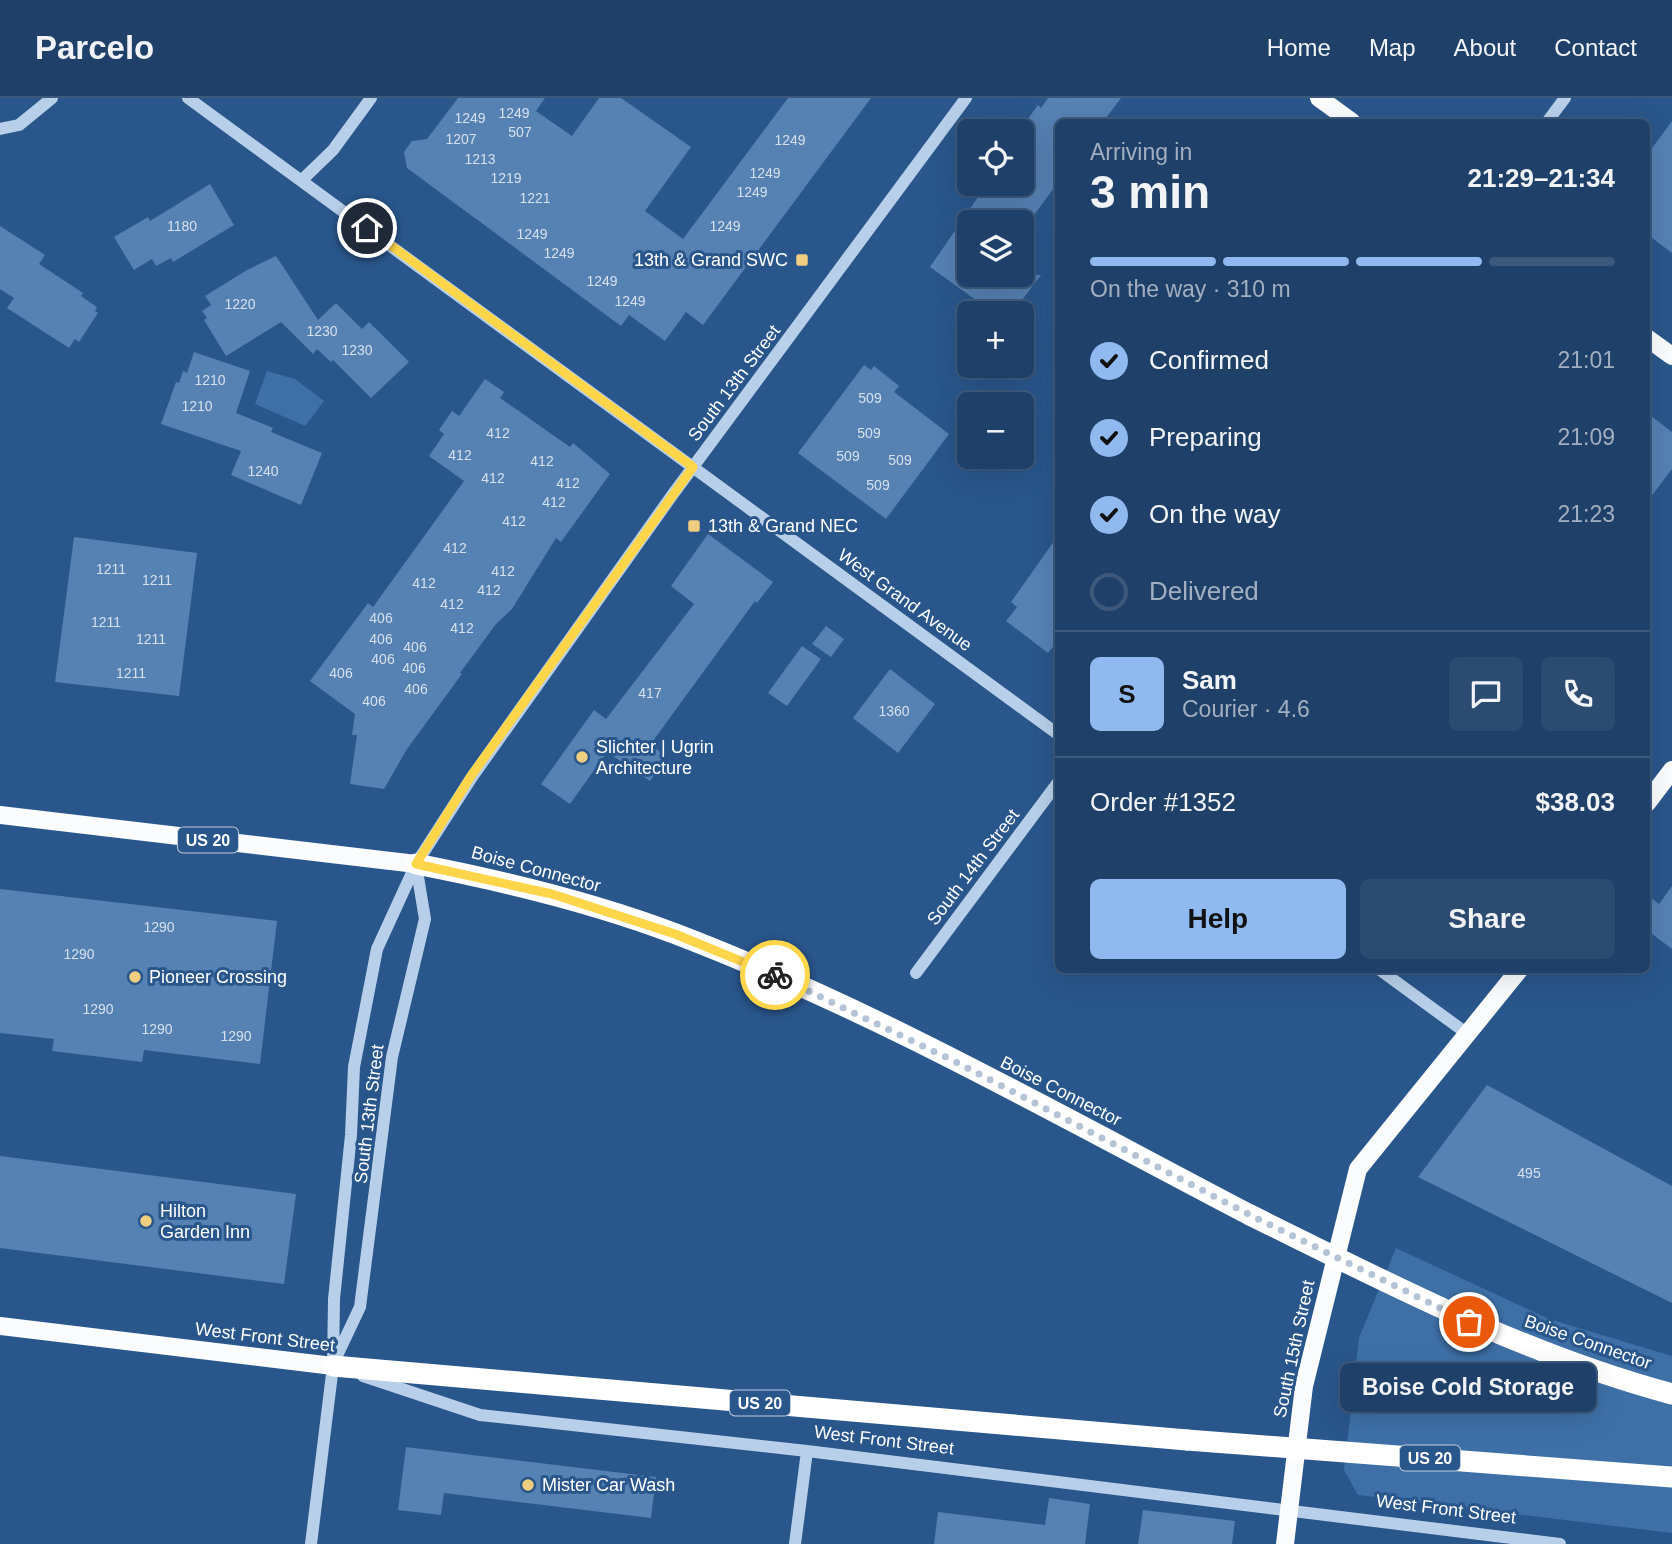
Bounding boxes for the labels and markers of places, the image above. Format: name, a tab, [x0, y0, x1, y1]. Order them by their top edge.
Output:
pin	[337, 198, 397, 258]
place label: 13th & Grand SWC	[634, 250, 788, 270]
marker: 13th & Grand SWC	[794, 252, 810, 268]
place label: 13th & Grand NEC	[708, 516, 858, 536]
marker: 13th & Grand NEC	[686, 518, 702, 534]
place label: Slichter | Ugrin Architecture	[596, 737, 714, 778]
marker: Slichter | Ugrin Architecture	[574, 749, 590, 765]
place label: Pioneer Crossing	[149, 967, 287, 987]
marker: Pioneer Crossing	[127, 969, 143, 985]
place label: Hilton Garden Inn	[160, 1201, 250, 1242]
marker: Hilton Garden Inn	[138, 1213, 154, 1229]
pin	[1439, 1292, 1499, 1352]
callout: Boise Cold Storage	[1341, 1364, 1597, 1413]
place label: Mister Car Wash	[542, 1475, 675, 1495]
marker: Mister Car Wash	[520, 1477, 536, 1493]

